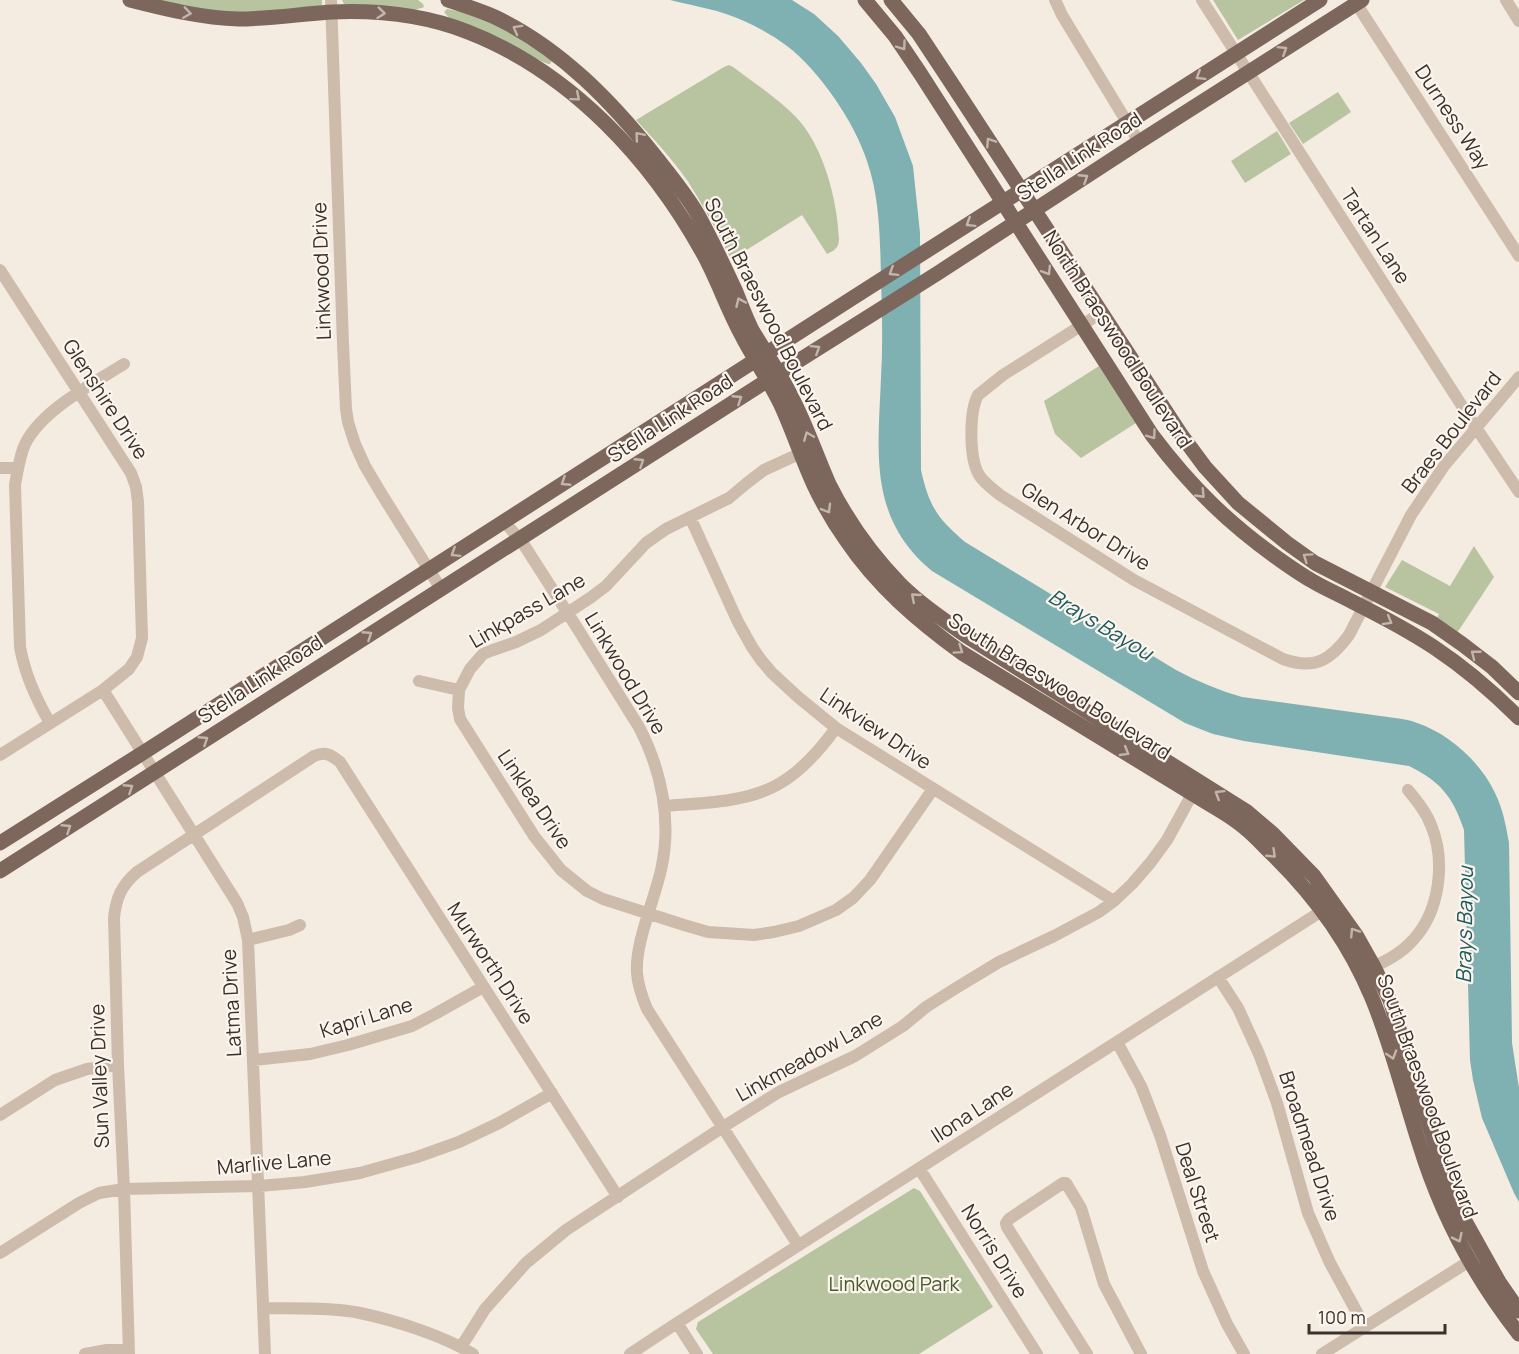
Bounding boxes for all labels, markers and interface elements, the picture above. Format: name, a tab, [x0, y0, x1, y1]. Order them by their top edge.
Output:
one-way arrow	[182, 6, 192, 18]
one-way arrow	[377, 6, 386, 19]
one-way arrow	[513, 25, 523, 36]
one-way arrow	[894, 40, 906, 50]
one-way arrow	[1277, 46, 1288, 57]
street label: Durness Way	[1409, 59, 1497, 175]
one-way arrow	[1196, 69, 1206, 81]
one-way arrow	[569, 90, 580, 101]
street label: Stella Link Road	[1011, 105, 1147, 207]
one-way arrow	[635, 132, 646, 143]
one-way arrow	[986, 137, 997, 148]
one-way arrow	[1078, 173, 1088, 185]
street label: Tartan Lane	[1335, 183, 1417, 289]
street label: South Braeswood Boulevard	[698, 193, 840, 435]
street label: Linkwood Drive	[305, 202, 337, 340]
one-way arrow	[966, 216, 976, 228]
street label: North Braeswood Boulevard	[1037, 225, 1199, 453]
one-way arrow	[889, 264, 900, 275]
one-way arrow	[1040, 265, 1052, 275]
one-way arrow	[735, 297, 747, 308]
street label: Glenshire Drive	[57, 334, 155, 464]
one-way arrow	[810, 345, 820, 357]
street label: Braes Boulevard	[1395, 365, 1507, 499]
street label: Stella Link Road	[602, 367, 738, 469]
one-way arrow	[732, 395, 742, 407]
one-way arrow	[1145, 429, 1156, 440]
one-way arrow	[803, 431, 815, 442]
one-way arrow	[633, 458, 644, 469]
one-way arrow	[561, 475, 572, 486]
street label: Glen Arbor Drive	[1016, 475, 1156, 577]
one-way arrow	[1193, 486, 1204, 497]
one-way arrow	[820, 503, 831, 513]
one-way arrow	[451, 545, 461, 557]
one-way arrow	[1302, 553, 1313, 564]
street label: Linkpass Lane	[464, 566, 590, 654]
water label: Brays Bayou	[1044, 582, 1160, 667]
one-way arrow	[911, 593, 922, 604]
street label: South Braeswood Boulevard	[944, 606, 1176, 766]
street label: Linkwood Drive	[579, 607, 673, 739]
one-way arrow	[1381, 613, 1392, 625]
street label: Stella Link Road	[192, 628, 328, 730]
one-way arrow	[362, 631, 372, 643]
one-way arrow	[953, 643, 964, 654]
one-way arrow	[1471, 651, 1482, 662]
street label: Linkview Drive	[815, 681, 937, 775]
one-way arrow	[198, 736, 208, 748]
street label: Linklea Drive	[492, 744, 578, 854]
one-way arrow	[1119, 745, 1129, 757]
one-way arrow	[122, 784, 133, 795]
one-way arrow	[1215, 790, 1226, 801]
one-way arrow	[61, 823, 71, 835]
one-way arrow	[1266, 847, 1276, 858]
water label: Brays Bayou	[1449, 865, 1479, 984]
street label: Murworth Drive	[441, 897, 541, 1029]
one-way arrow	[1350, 928, 1361, 939]
street label: Latma Drive	[215, 948, 247, 1058]
street label: South Braeswood Boulevard	[1371, 970, 1485, 1222]
street label: Kapri Lane	[316, 990, 416, 1044]
street label: Sun Valley Drive	[83, 1003, 115, 1149]
street label: Linkmeadow Lane	[731, 1005, 887, 1107]
one-way arrow	[1385, 1049, 1397, 1060]
street label: Broadmead Drive	[1273, 1068, 1347, 1224]
street label: Ilona Lane	[926, 1075, 1018, 1149]
street label: Deal Street	[1169, 1139, 1227, 1245]
street label: Marlive Lane	[216, 1144, 332, 1180]
street label: Norris Drive	[955, 1199, 1035, 1303]
one-way arrow	[1450, 1232, 1462, 1243]
park label: Linkwood Park	[829, 1270, 961, 1297]
scale bar	[1309, 1297, 1446, 1335]
text: 100 m	[1318, 1305, 1366, 1329]

